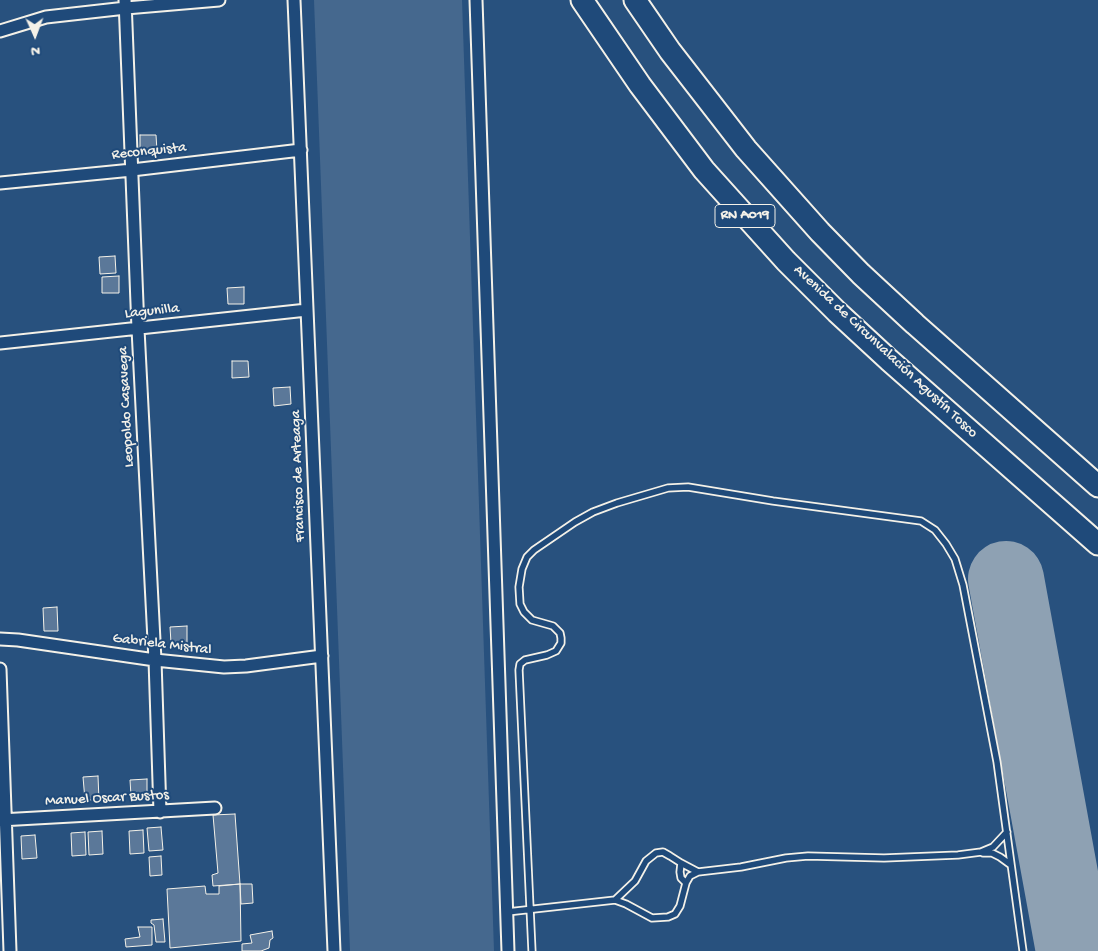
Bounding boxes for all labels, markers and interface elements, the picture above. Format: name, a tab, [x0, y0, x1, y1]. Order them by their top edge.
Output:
north arrow	[10, 10, 60, 60]
text: N	[31, 42, 40, 59]
street label: Reconquista	[111, 139, 187, 165]
road number: RN A019	[715, 205, 775, 228]
street label: Avenida de Circunvalación Agustín Tosco	[789, 262, 981, 442]
street label: Lagunilla	[124, 300, 180, 324]
street label: Leopoldo Casavega	[115, 346, 139, 468]
street label: Francisco de Arteaga	[288, 410, 310, 542]
street label: Gabriela Mistral	[112, 630, 212, 660]
street label: Manuel Oscar Bustos	[45, 787, 169, 811]

